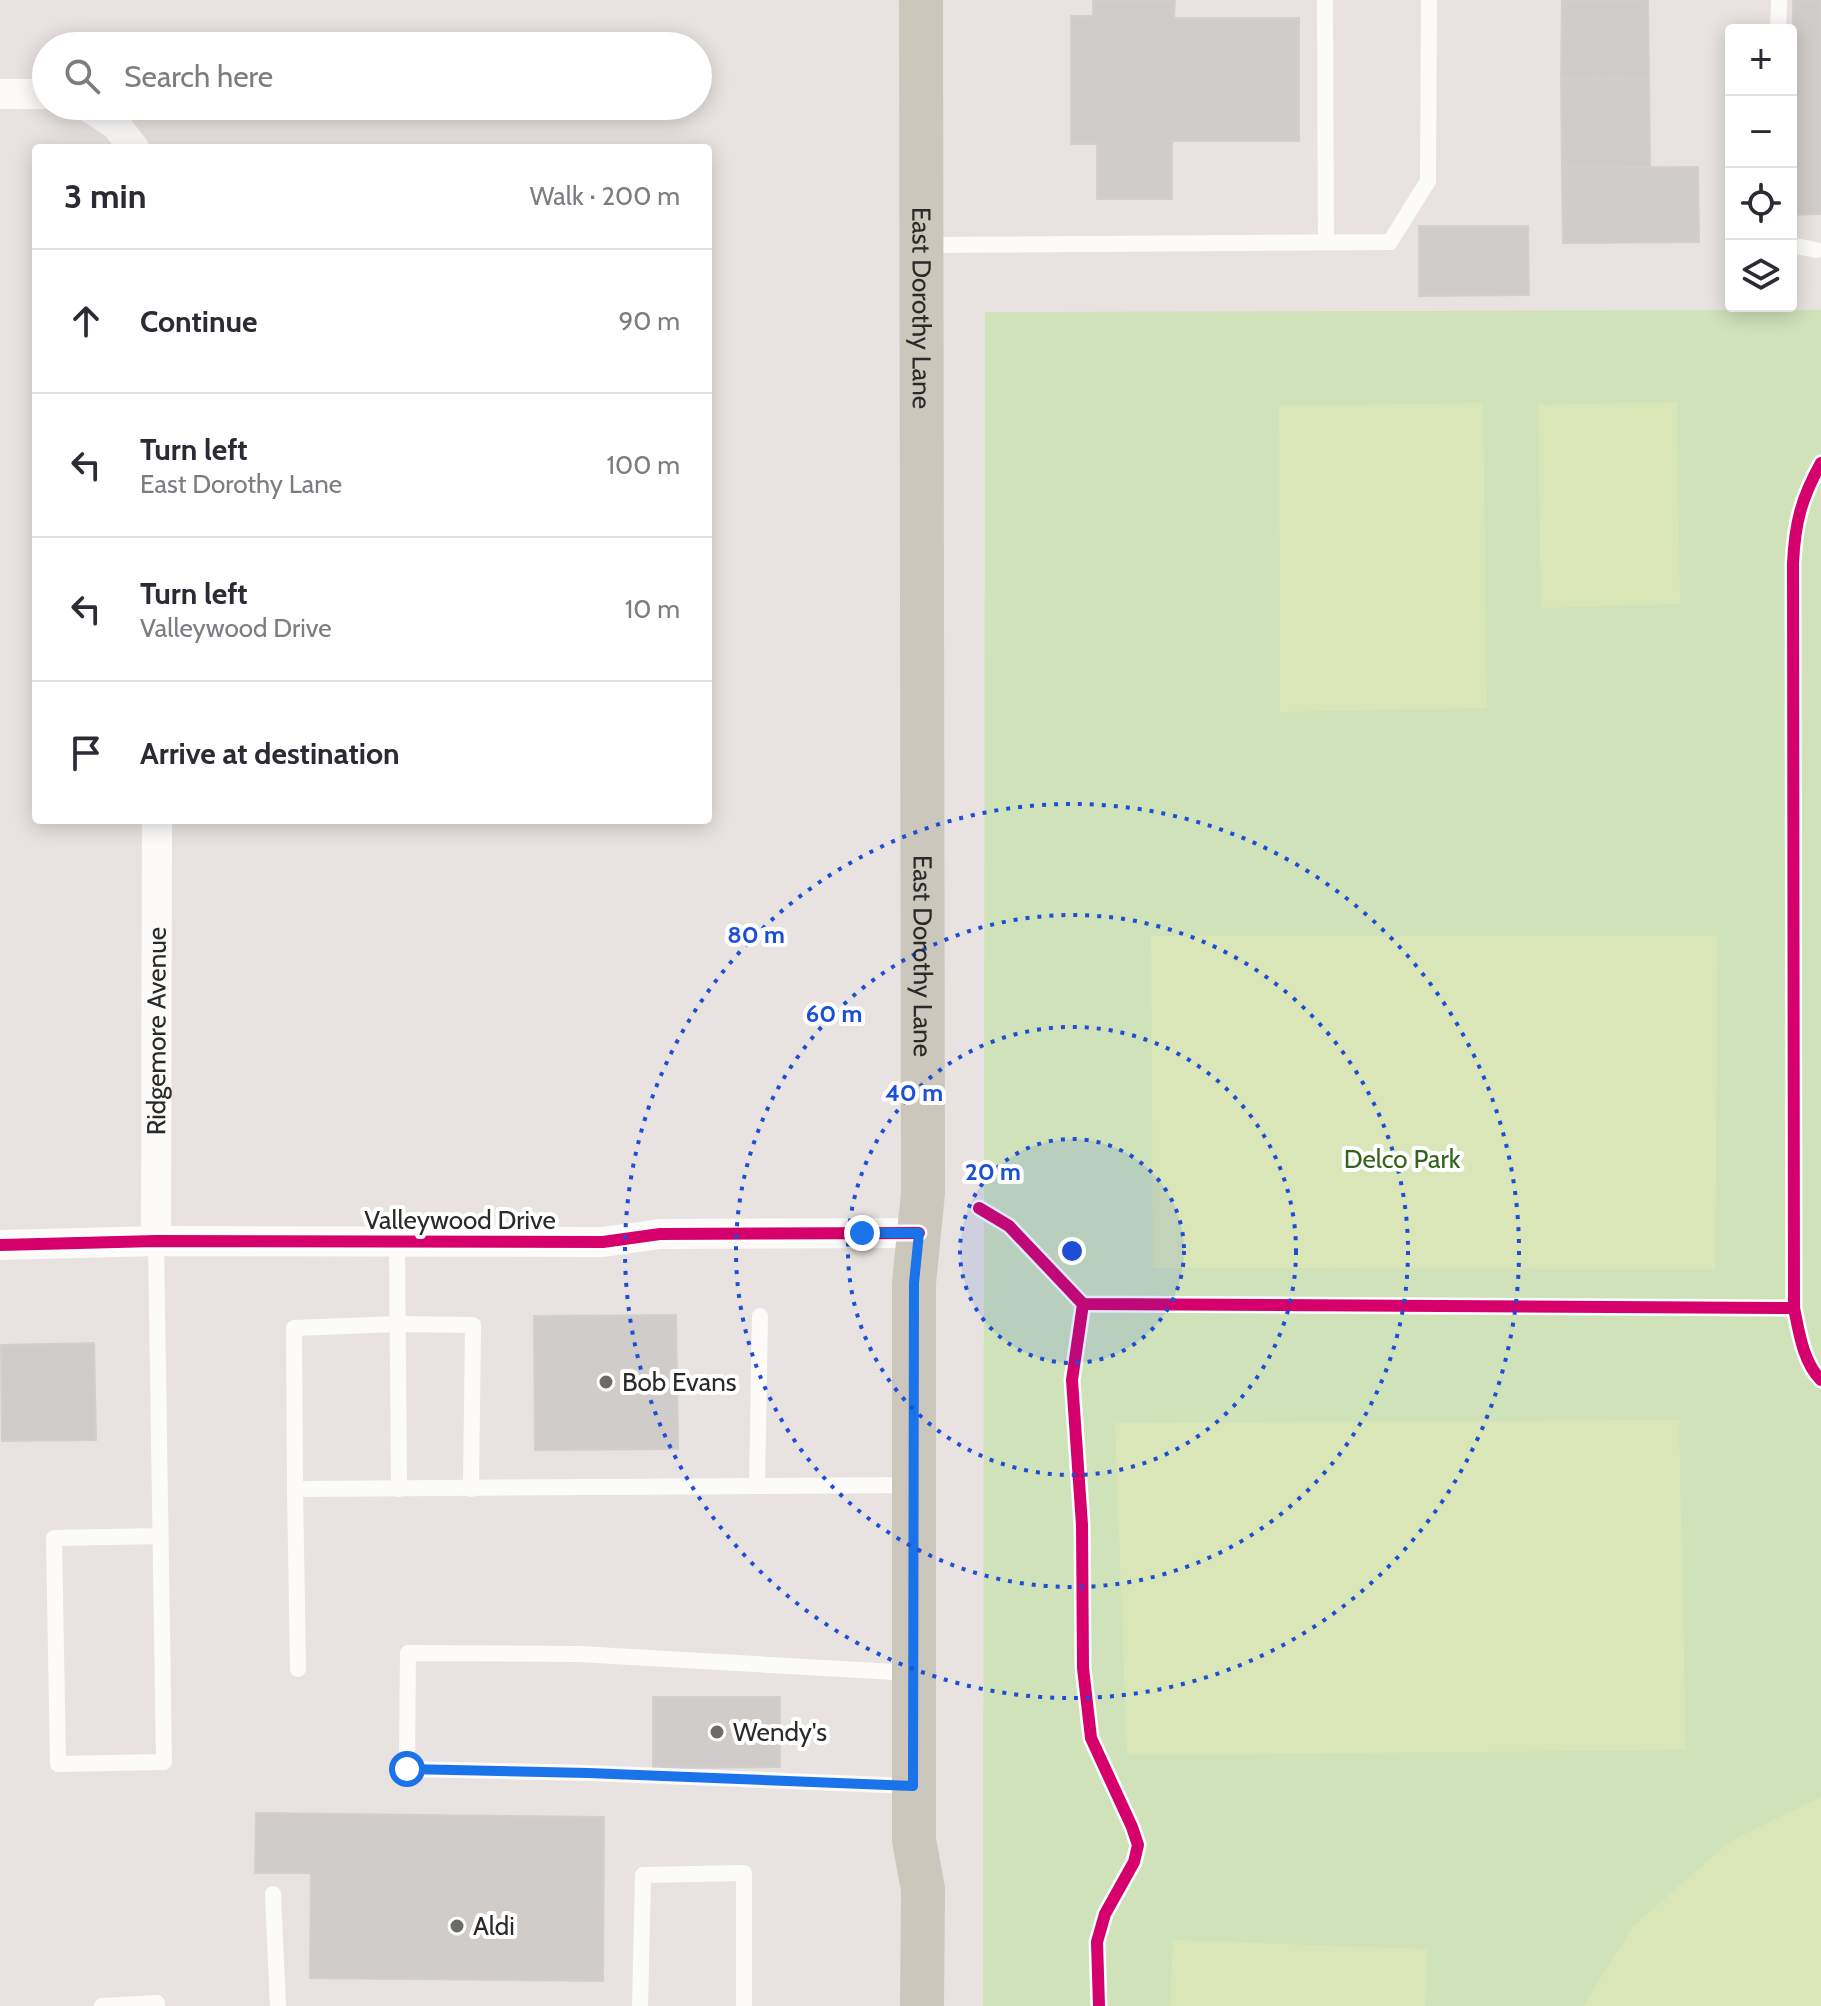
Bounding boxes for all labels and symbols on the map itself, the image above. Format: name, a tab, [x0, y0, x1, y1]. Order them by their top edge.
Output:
street label: East Dorothy Lane	[905, 207, 938, 409]
street label: East Dorothy Lane	[906, 855, 939, 1057]
text: 80 m	[727, 920, 785, 949]
street label: Ridgemore Avenue	[140, 927, 173, 1135]
text: 60 m	[806, 999, 862, 1028]
text: 40 m	[885, 1078, 943, 1107]
park label: Delco Park	[1344, 1143, 1461, 1175]
text: 20 m	[965, 1157, 1021, 1186]
street label: Valleywood Drive	[364, 1204, 556, 1236]
route end	[844, 1215, 880, 1251]
centre of rings	[1058, 1237, 1086, 1265]
place label: Bob Evans	[622, 1366, 737, 1398]
marker: Bob Evans	[597, 1373, 615, 1391]
place label: Wendy's	[733, 1716, 827, 1748]
marker: Wendy's	[708, 1723, 726, 1741]
route start	[389, 1751, 425, 1787]
place label: Aldi	[473, 1910, 515, 1942]
marker: Aldi	[448, 1917, 466, 1935]

